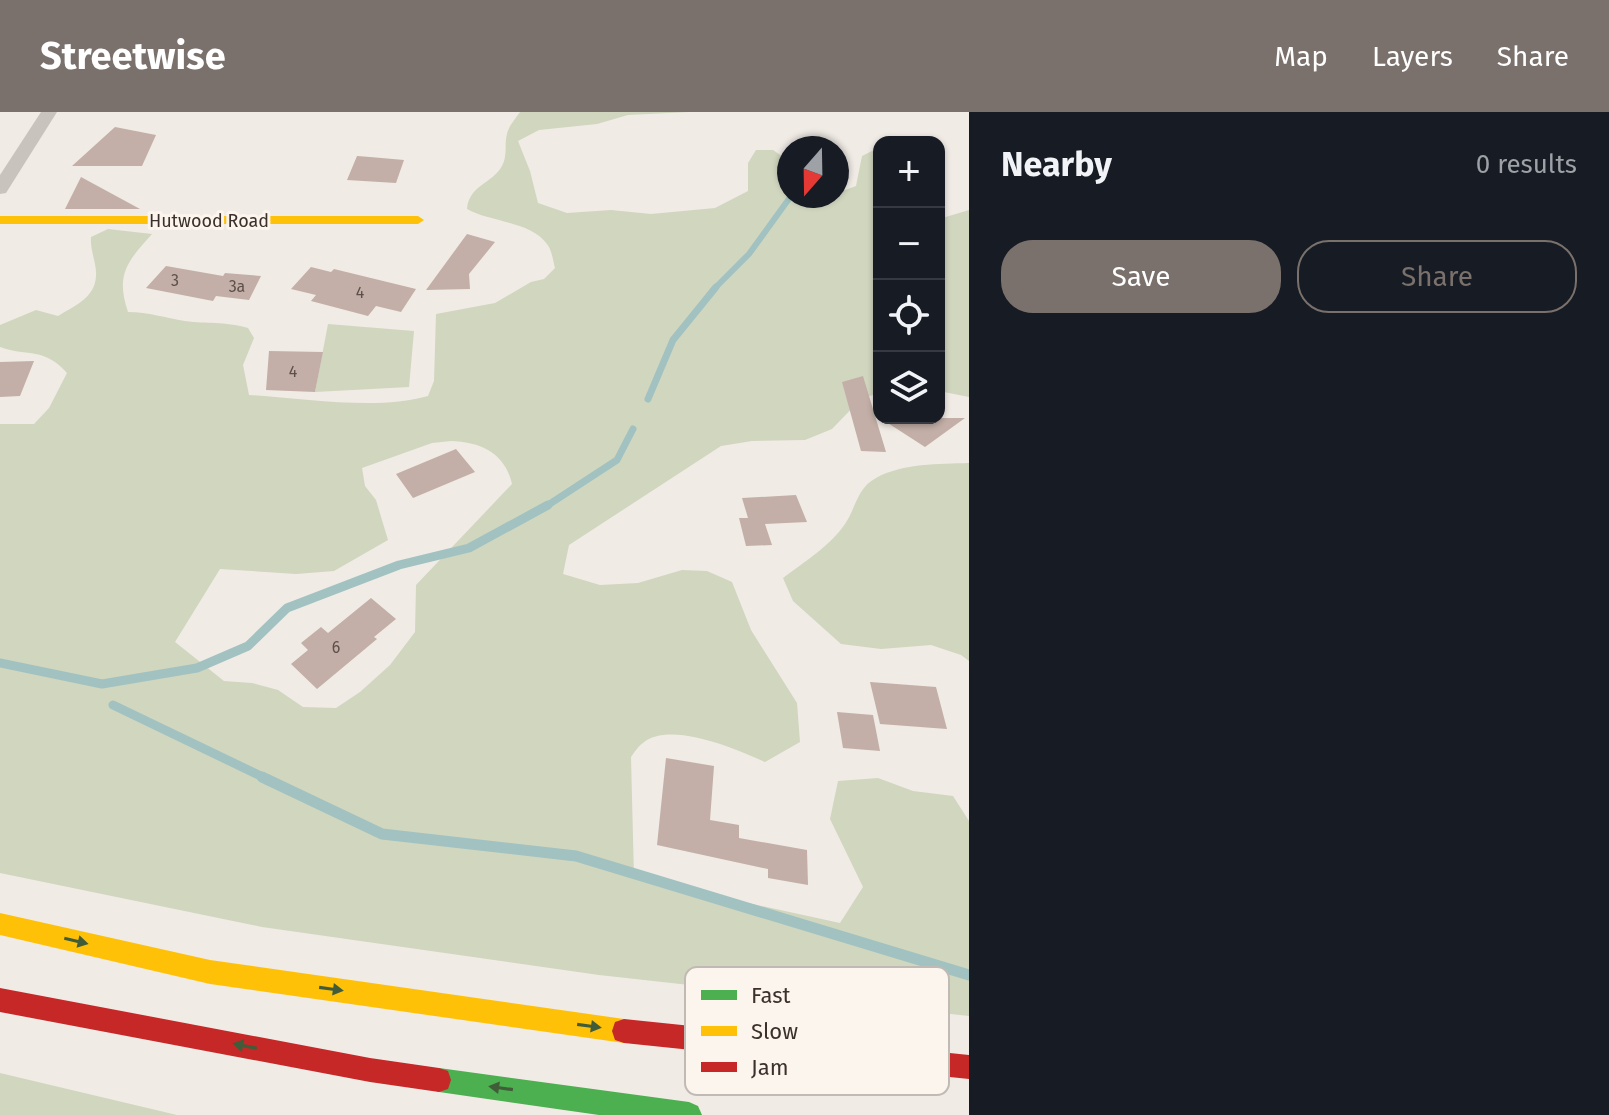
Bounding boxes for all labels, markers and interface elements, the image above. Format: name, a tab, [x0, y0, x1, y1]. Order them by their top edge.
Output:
text: Streetwise	[40, 33, 226, 79]
text: Map	[1274, 40, 1328, 73]
text: Layers	[1372, 40, 1453, 73]
text: Share	[1497, 40, 1569, 73]
north arrow	[777, 136, 849, 208]
map controls	[873, 136, 945, 424]
button: +	[873, 136, 945, 208]
text: Nearby	[1001, 144, 1112, 185]
text: 0 results	[1476, 149, 1577, 180]
button: −	[873, 208, 945, 280]
street label: Hutwood Road	[149, 210, 269, 232]
button: Save	[1001, 240, 1281, 313]
button: Share	[1297, 240, 1577, 313]
house number: 3	[171, 271, 179, 290]
house number: 3a	[229, 277, 245, 296]
button: locate	[873, 280, 945, 352]
house number: 4	[356, 283, 365, 302]
button: layers	[873, 352, 945, 424]
house number: 4	[289, 362, 298, 381]
house number: 6	[332, 638, 340, 657]
one-way arrow	[64, 935, 89, 948]
legend	[685, 967, 949, 1095]
text: Fast	[751, 982, 791, 1009]
one-way arrow	[319, 983, 344, 996]
text: Slow	[751, 1018, 798, 1045]
one-way arrow	[577, 1020, 602, 1033]
one-way arrow	[232, 1039, 257, 1051]
text: Jam	[751, 1054, 789, 1081]
one-way arrow	[488, 1081, 513, 1094]

